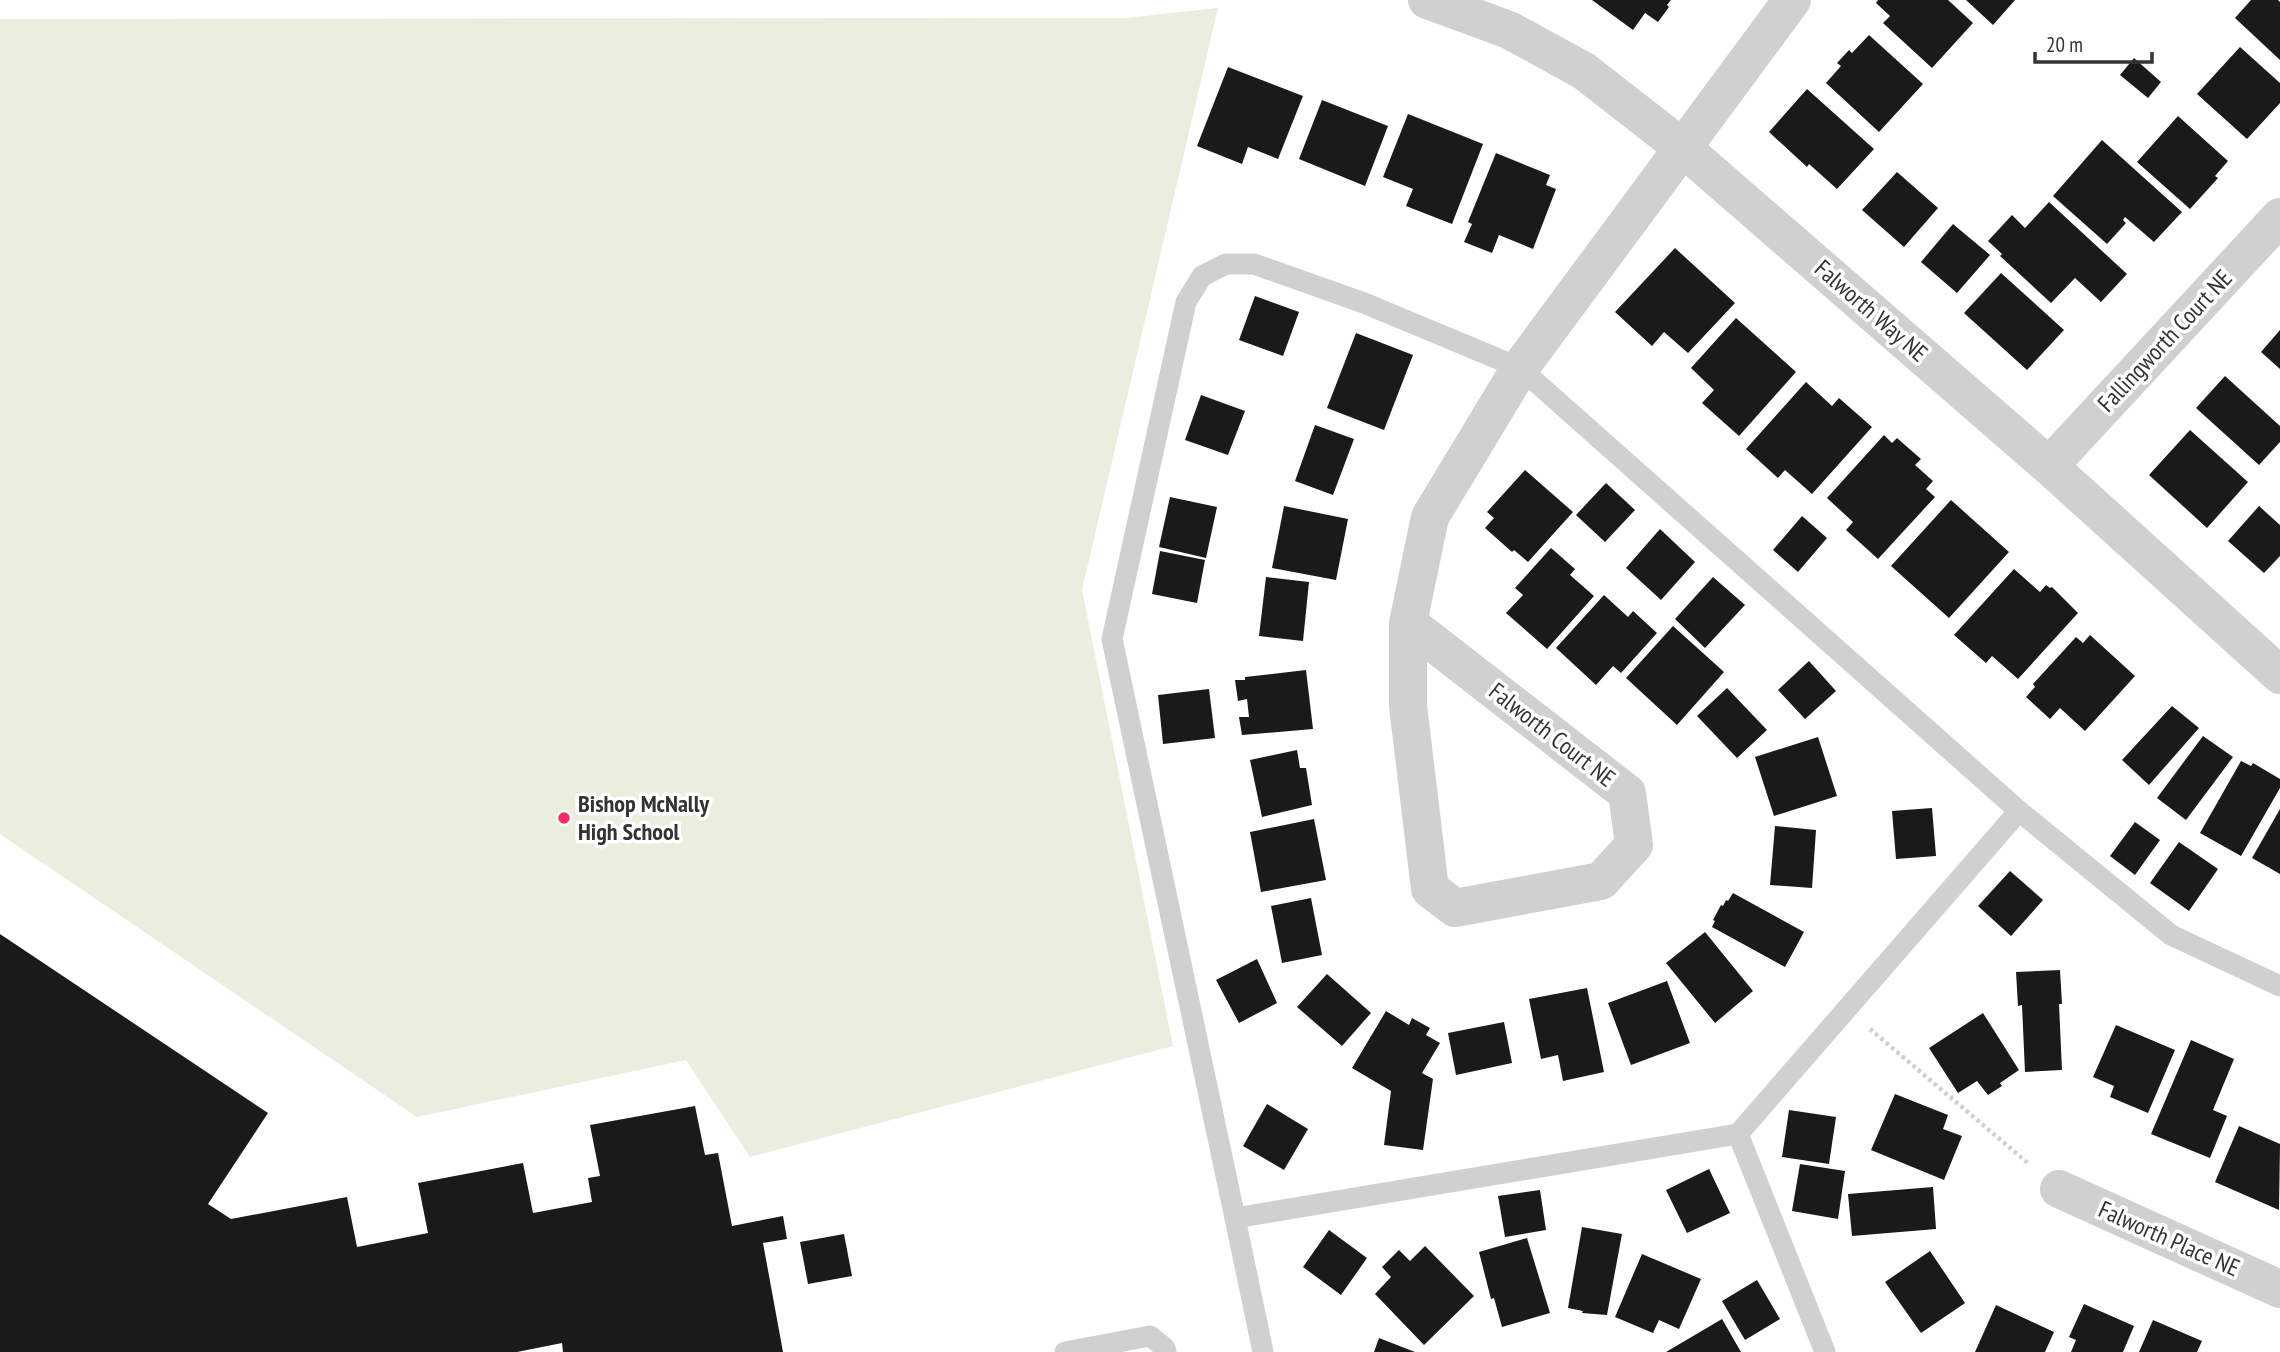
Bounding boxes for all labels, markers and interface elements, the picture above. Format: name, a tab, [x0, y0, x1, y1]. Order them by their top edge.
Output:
scale bar	[2035, 21, 2152, 65]
text: 20 m	[2046, 31, 2083, 58]
street label: Falworth Way NE	[1808, 253, 1934, 368]
street label: Fallingworth Court NE	[2091, 263, 2239, 418]
street label: Falworth Court NE	[1483, 676, 1622, 794]
place label: Bishop McNally High School	[578, 788, 710, 847]
marker: Bishop McNally High School	[556, 810, 572, 826]
street label: Falworth Place NE	[2094, 1194, 2245, 1283]

